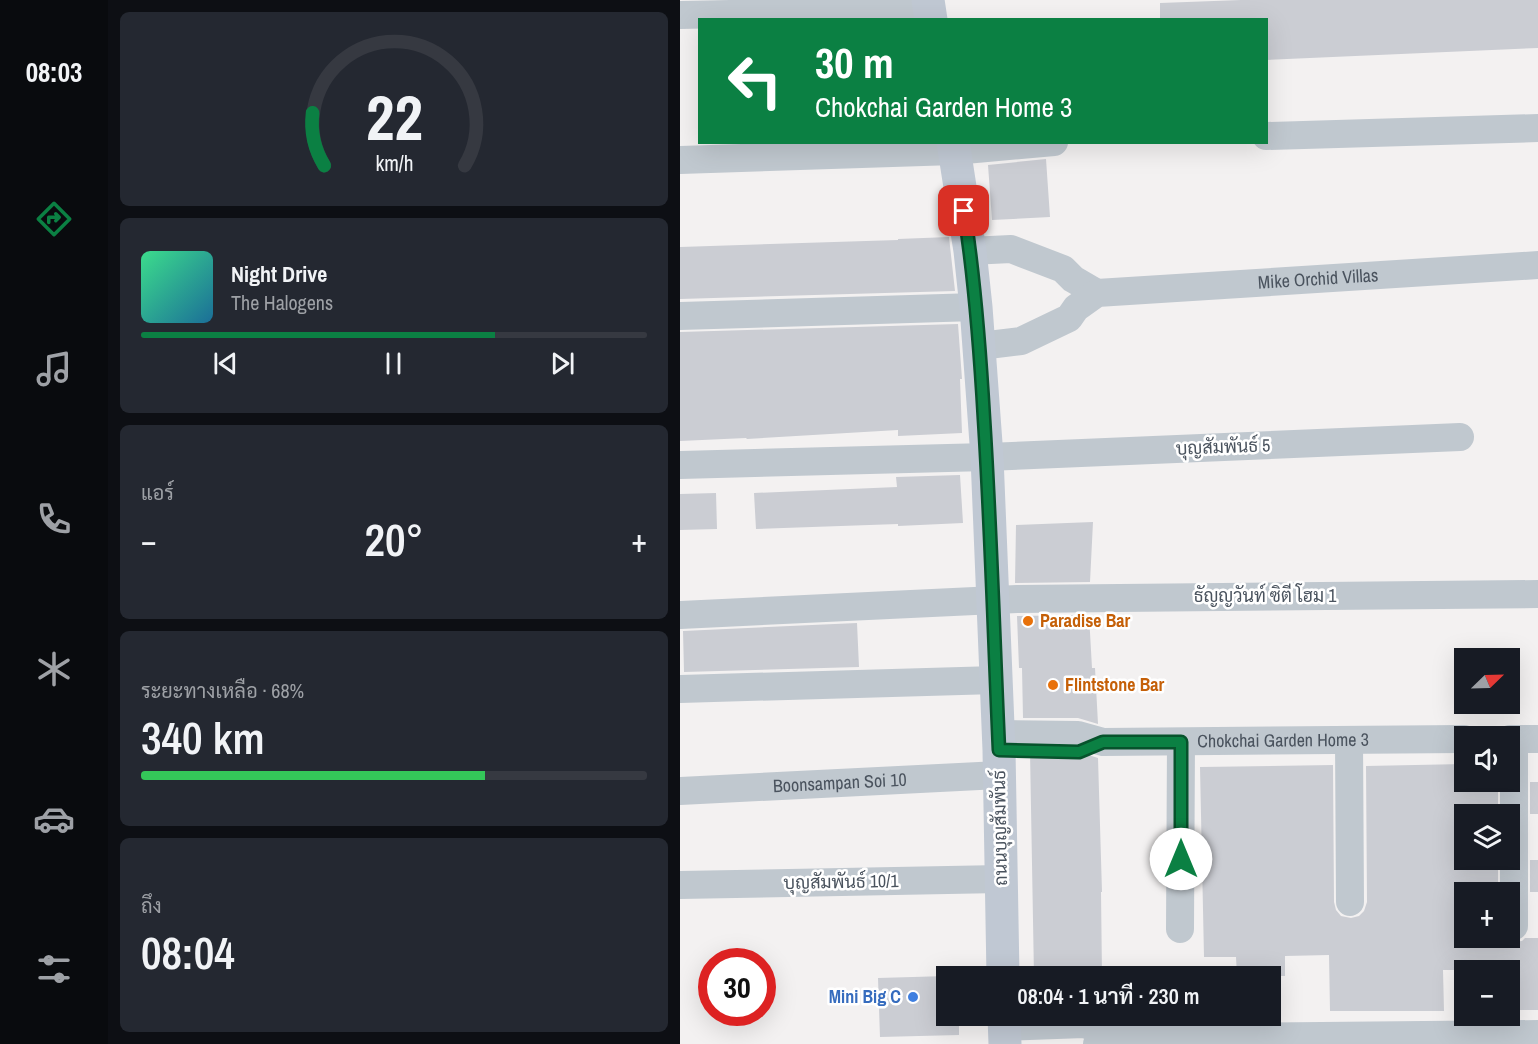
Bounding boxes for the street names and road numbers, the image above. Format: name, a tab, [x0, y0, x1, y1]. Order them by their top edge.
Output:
street label: Mike Orchid Villas	[1257, 262, 1379, 295]
street label: บุญสัมพันธ์ 5	[1175, 432, 1271, 461]
street label: ธัญญวันท์ ซิตี โฮม 1	[1194, 583, 1337, 608]
street label: Chokchai Garden Home 3	[1197, 727, 1369, 753]
street label: Boonsampan Soi 10	[772, 767, 907, 798]
street label: ถนนบุญสัมพันธ์	[986, 770, 1013, 886]
street label: บุญสัมพันธ์ 10/1	[783, 868, 900, 895]

